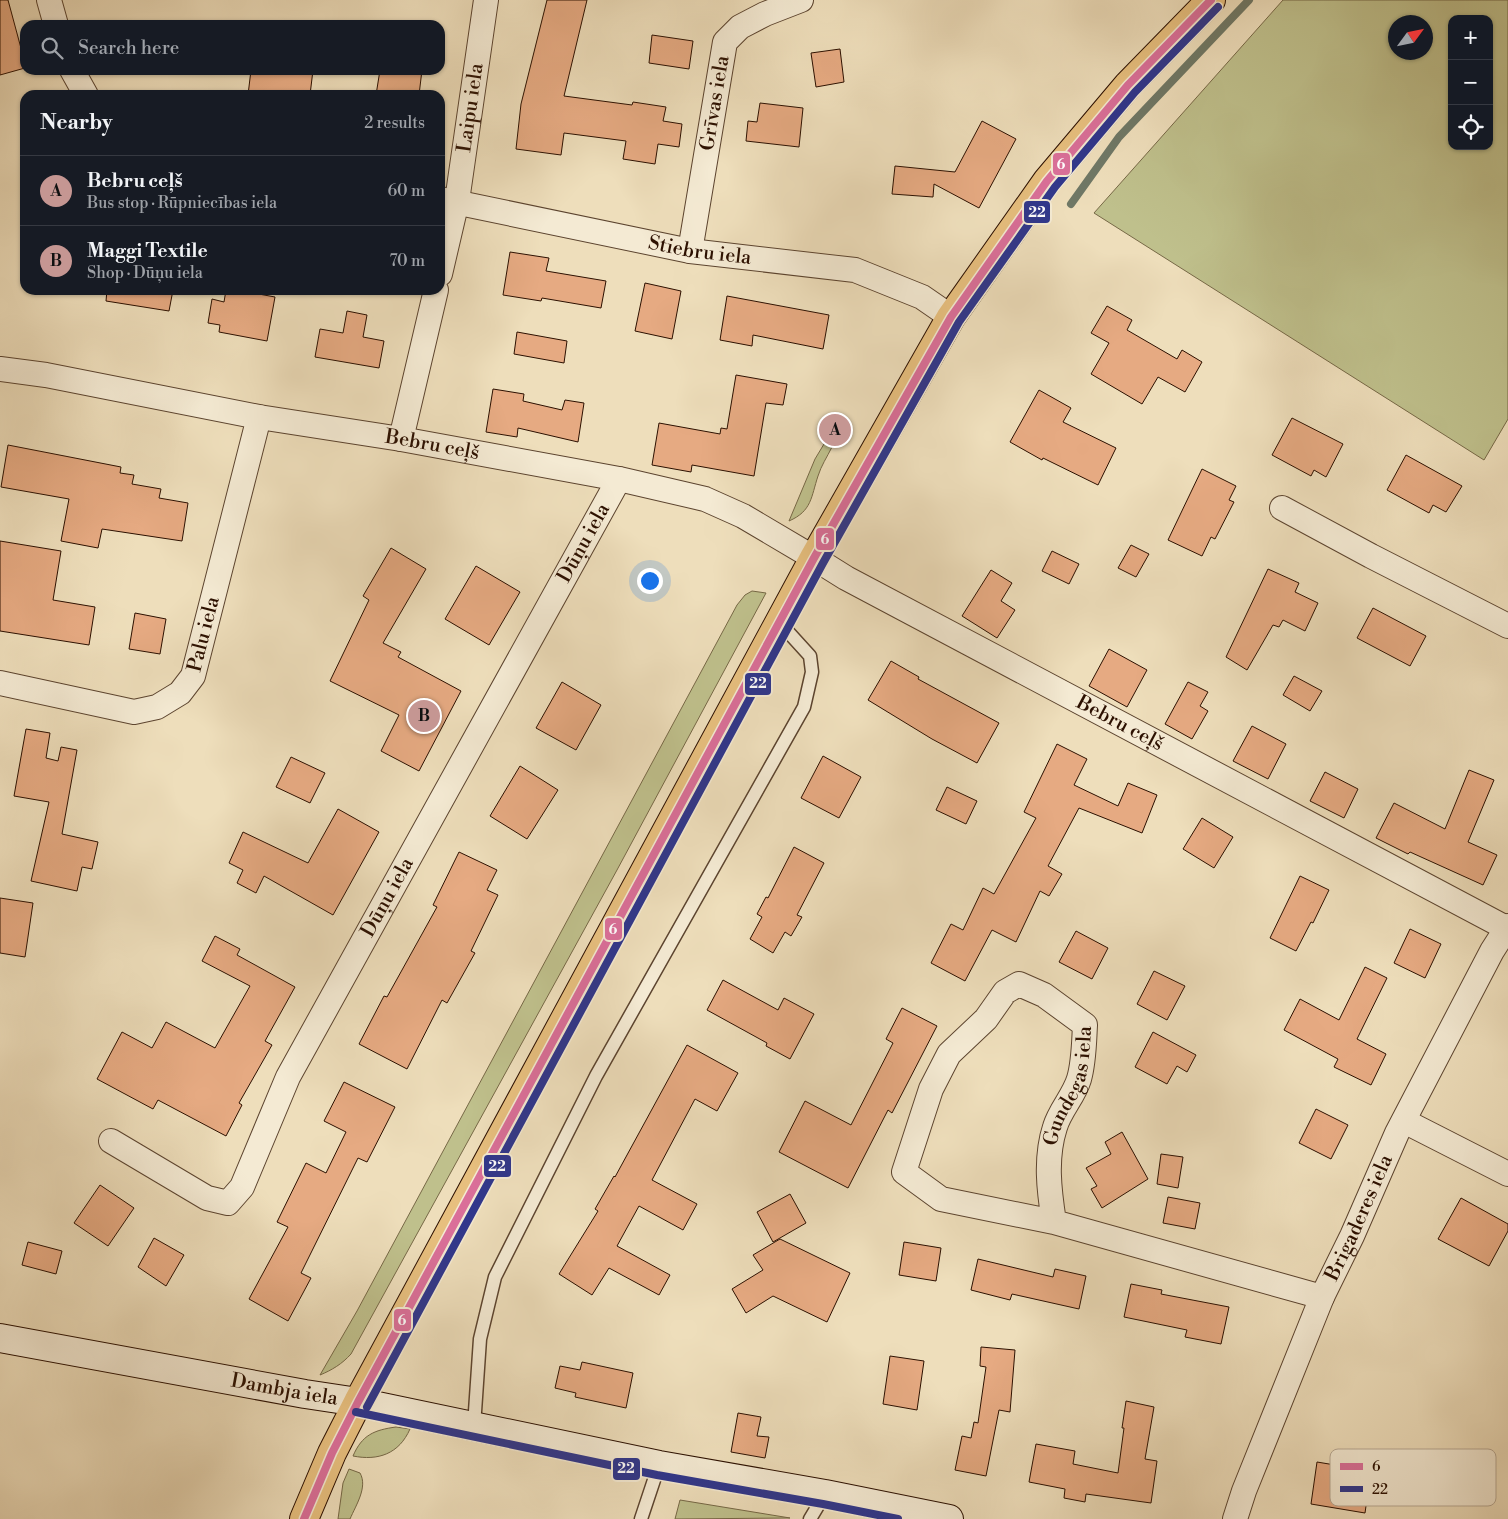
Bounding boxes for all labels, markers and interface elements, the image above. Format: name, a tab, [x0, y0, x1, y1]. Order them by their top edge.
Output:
north arrow	[1388, 15, 1433, 60]
map controls	[1448, 15, 1493, 150]
button: +	[1448, 15, 1493, 60]
search box	[20, 20, 445, 75]
icon: search	[38, 34, 66, 62]
text: Search here	[78, 36, 179, 60]
street label: Grīvas iela	[695, 53, 735, 153]
button: −	[1448, 60, 1493, 105]
street label: Laipu iela	[452, 61, 489, 154]
button: locate	[1448, 105, 1493, 150]
text: Nearby	[40, 110, 113, 136]
text: 2 results	[364, 113, 425, 133]
line badge: 6	[1052, 152, 1071, 176]
text: 6	[1057, 156, 1066, 174]
text: Bebru ceļš	[87, 169, 183, 193]
text: A	[50, 181, 62, 201]
text: 60 m	[387, 181, 425, 201]
text: Bus stop · Rūpniecības iela	[87, 193, 277, 213]
line badge: 22	[1023, 200, 1051, 224]
text: 22	[1028, 204, 1046, 222]
street label: Stiebru iela	[646, 230, 754, 271]
text: Maggi Textile	[87, 239, 208, 263]
text: B	[50, 251, 62, 271]
text: 70 m	[389, 251, 425, 271]
text: Shop · Dūņu iela	[87, 263, 203, 283]
pin: A	[819, 411, 851, 449]
street label: Bebru ceļš	[382, 424, 481, 466]
street label: Dūņu iela	[551, 498, 616, 587]
line badge: 6	[815, 527, 835, 551]
text: 6	[821, 531, 830, 549]
your location	[637, 568, 663, 594]
street label: Palu iela	[182, 593, 225, 675]
line badge: 22	[744, 672, 772, 696]
text: 22	[749, 675, 767, 693]
street label: Bebru ceļš	[1071, 689, 1168, 757]
pin: B	[408, 697, 440, 735]
street label: Dūņu iela	[355, 852, 420, 942]
line badge: 6	[604, 917, 623, 941]
text: 6	[609, 921, 618, 939]
street label: Gundegas iela	[1038, 1025, 1097, 1148]
street label: Brigaderes iela	[1319, 1150, 1399, 1286]
line badge: 22	[483, 1154, 512, 1178]
text: 22	[488, 1158, 506, 1176]
line badge: 6	[393, 1308, 412, 1332]
text: 6	[398, 1312, 407, 1330]
street label: Dambja iela	[229, 1368, 340, 1411]
legend	[1330, 1449, 1496, 1506]
line badge: 22	[612, 1457, 641, 1481]
text: 6	[1372, 1458, 1381, 1476]
text: 22	[617, 1460, 635, 1478]
text: 22	[1372, 1481, 1388, 1499]

